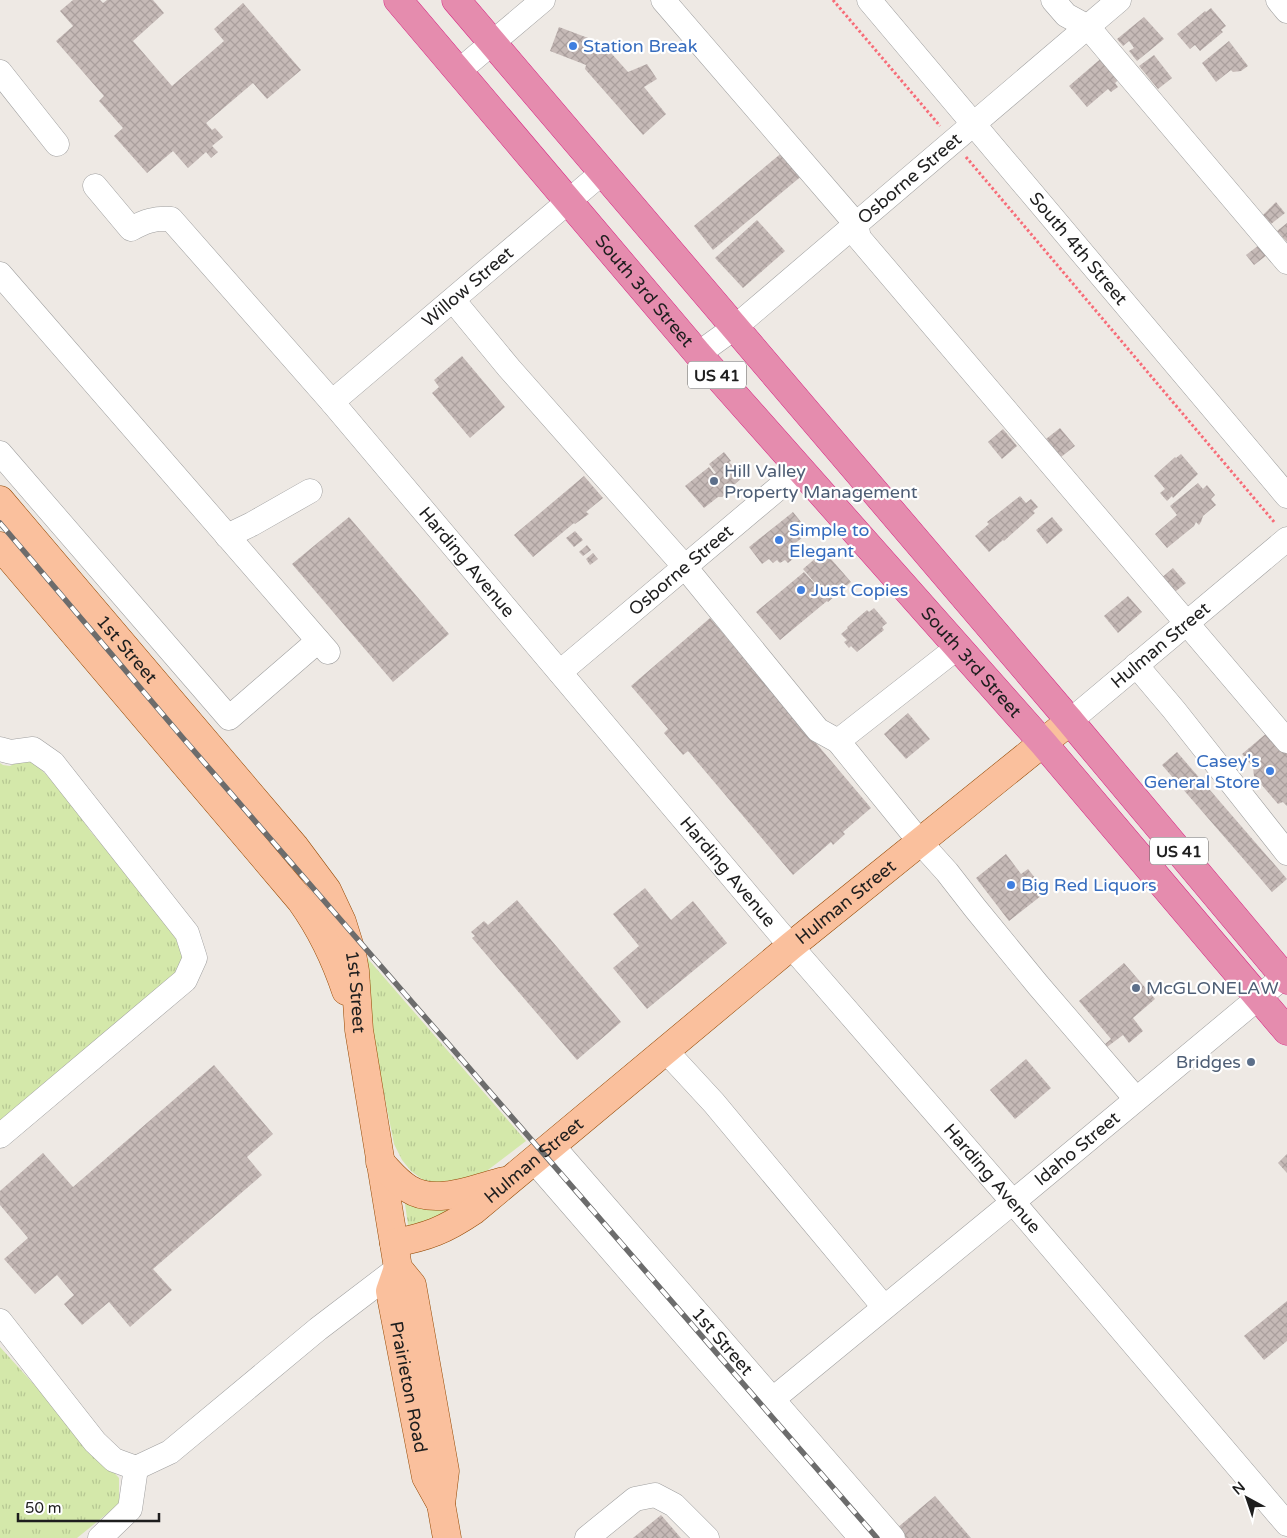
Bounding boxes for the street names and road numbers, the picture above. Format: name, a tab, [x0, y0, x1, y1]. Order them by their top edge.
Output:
street label: Osborne Street	[853, 128, 966, 229]
street label: South 4th Street	[1025, 188, 1132, 310]
street label: South 3rd Street	[590, 230, 698, 352]
street label: Willow Street	[418, 242, 518, 332]
road number: US 41	[688, 362, 746, 388]
street label: Harding Avenue	[414, 502, 520, 622]
street label: Osborne Street	[624, 520, 738, 620]
street label: Hulman Street	[1106, 597, 1215, 693]
street label: South 3rd Street	[916, 602, 1026, 722]
street label: 1st Street	[92, 611, 162, 688]
street label: Harding Avenue	[675, 812, 781, 931]
road number: US 41	[1150, 838, 1208, 864]
street label: Hulman Street	[791, 855, 900, 949]
street label: 1st Street	[341, 949, 370, 1034]
street label: Idaho Street	[1030, 1107, 1124, 1190]
street label: Hulman Street	[480, 1113, 588, 1208]
street label: Harding Avenue	[939, 1119, 1046, 1238]
street label: 1st Street	[687, 1303, 758, 1380]
street label: Prairieton Road	[385, 1319, 432, 1455]

